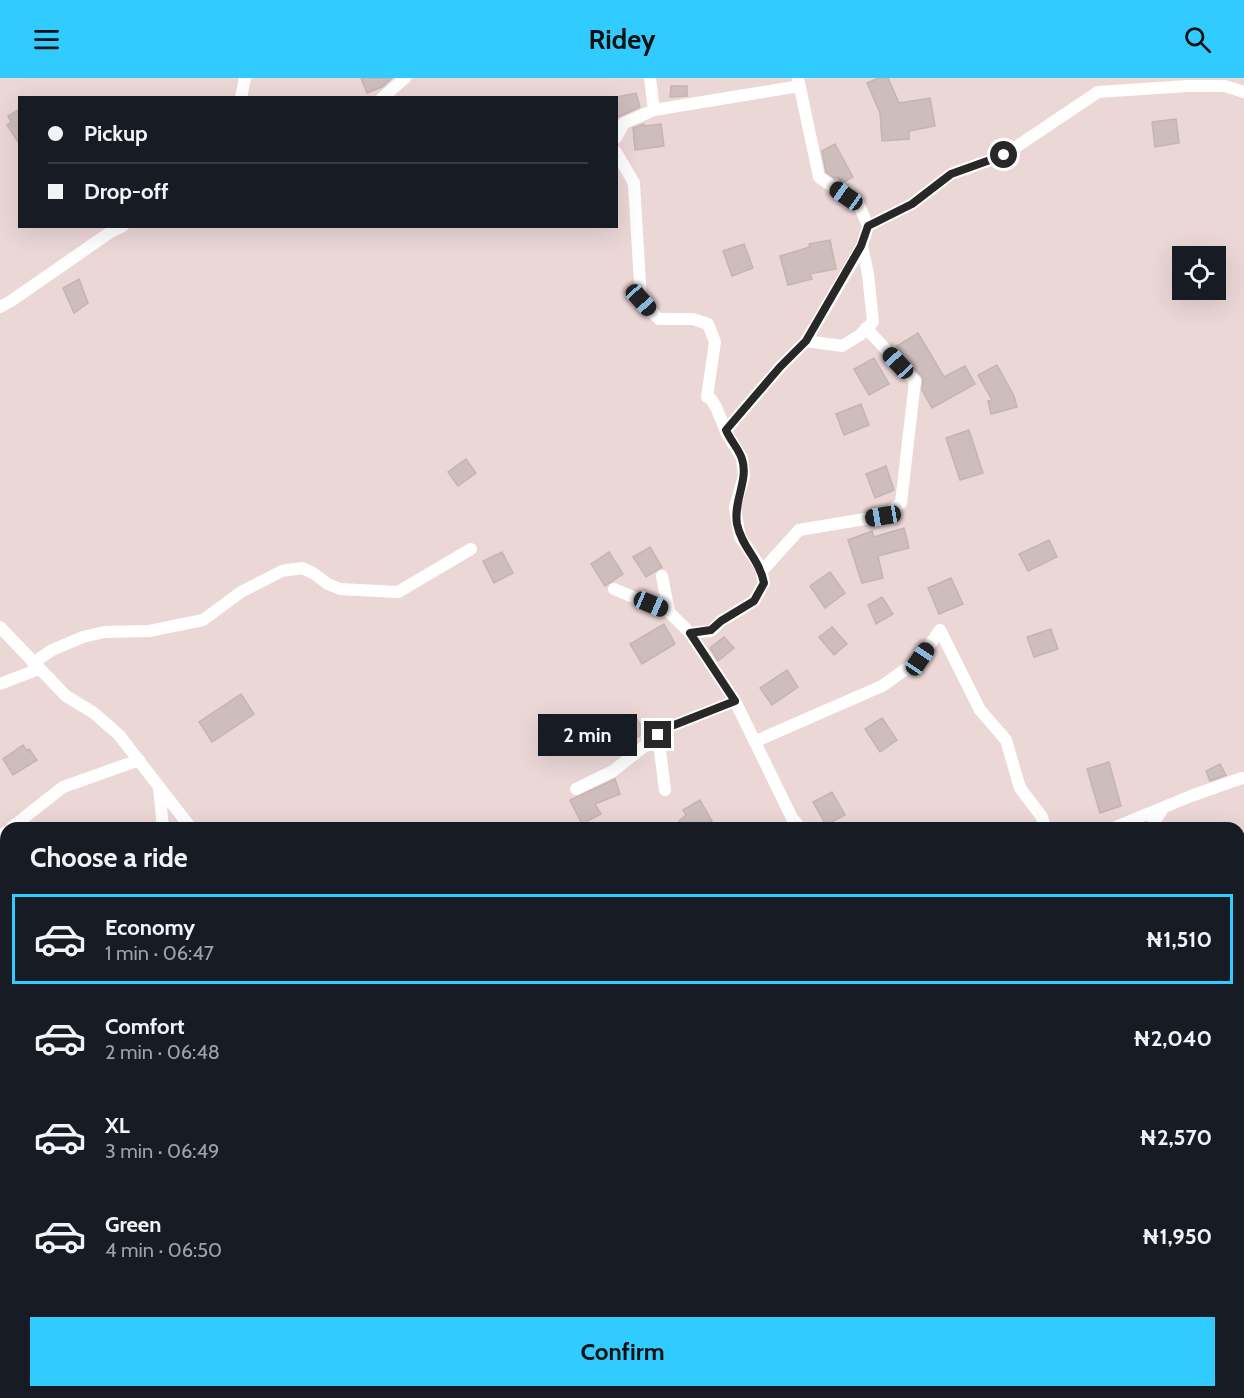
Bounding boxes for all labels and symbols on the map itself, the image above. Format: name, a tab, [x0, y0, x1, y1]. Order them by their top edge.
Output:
route start	[990, 141, 1017, 168]
car	[826, 178, 866, 214]
car	[622, 281, 660, 319]
car	[879, 344, 917, 382]
car	[864, 504, 902, 528]
car	[631, 589, 671, 619]
car	[902, 639, 938, 679]
callout: 2 min	[538, 714, 637, 756]
route end	[644, 721, 671, 748]

